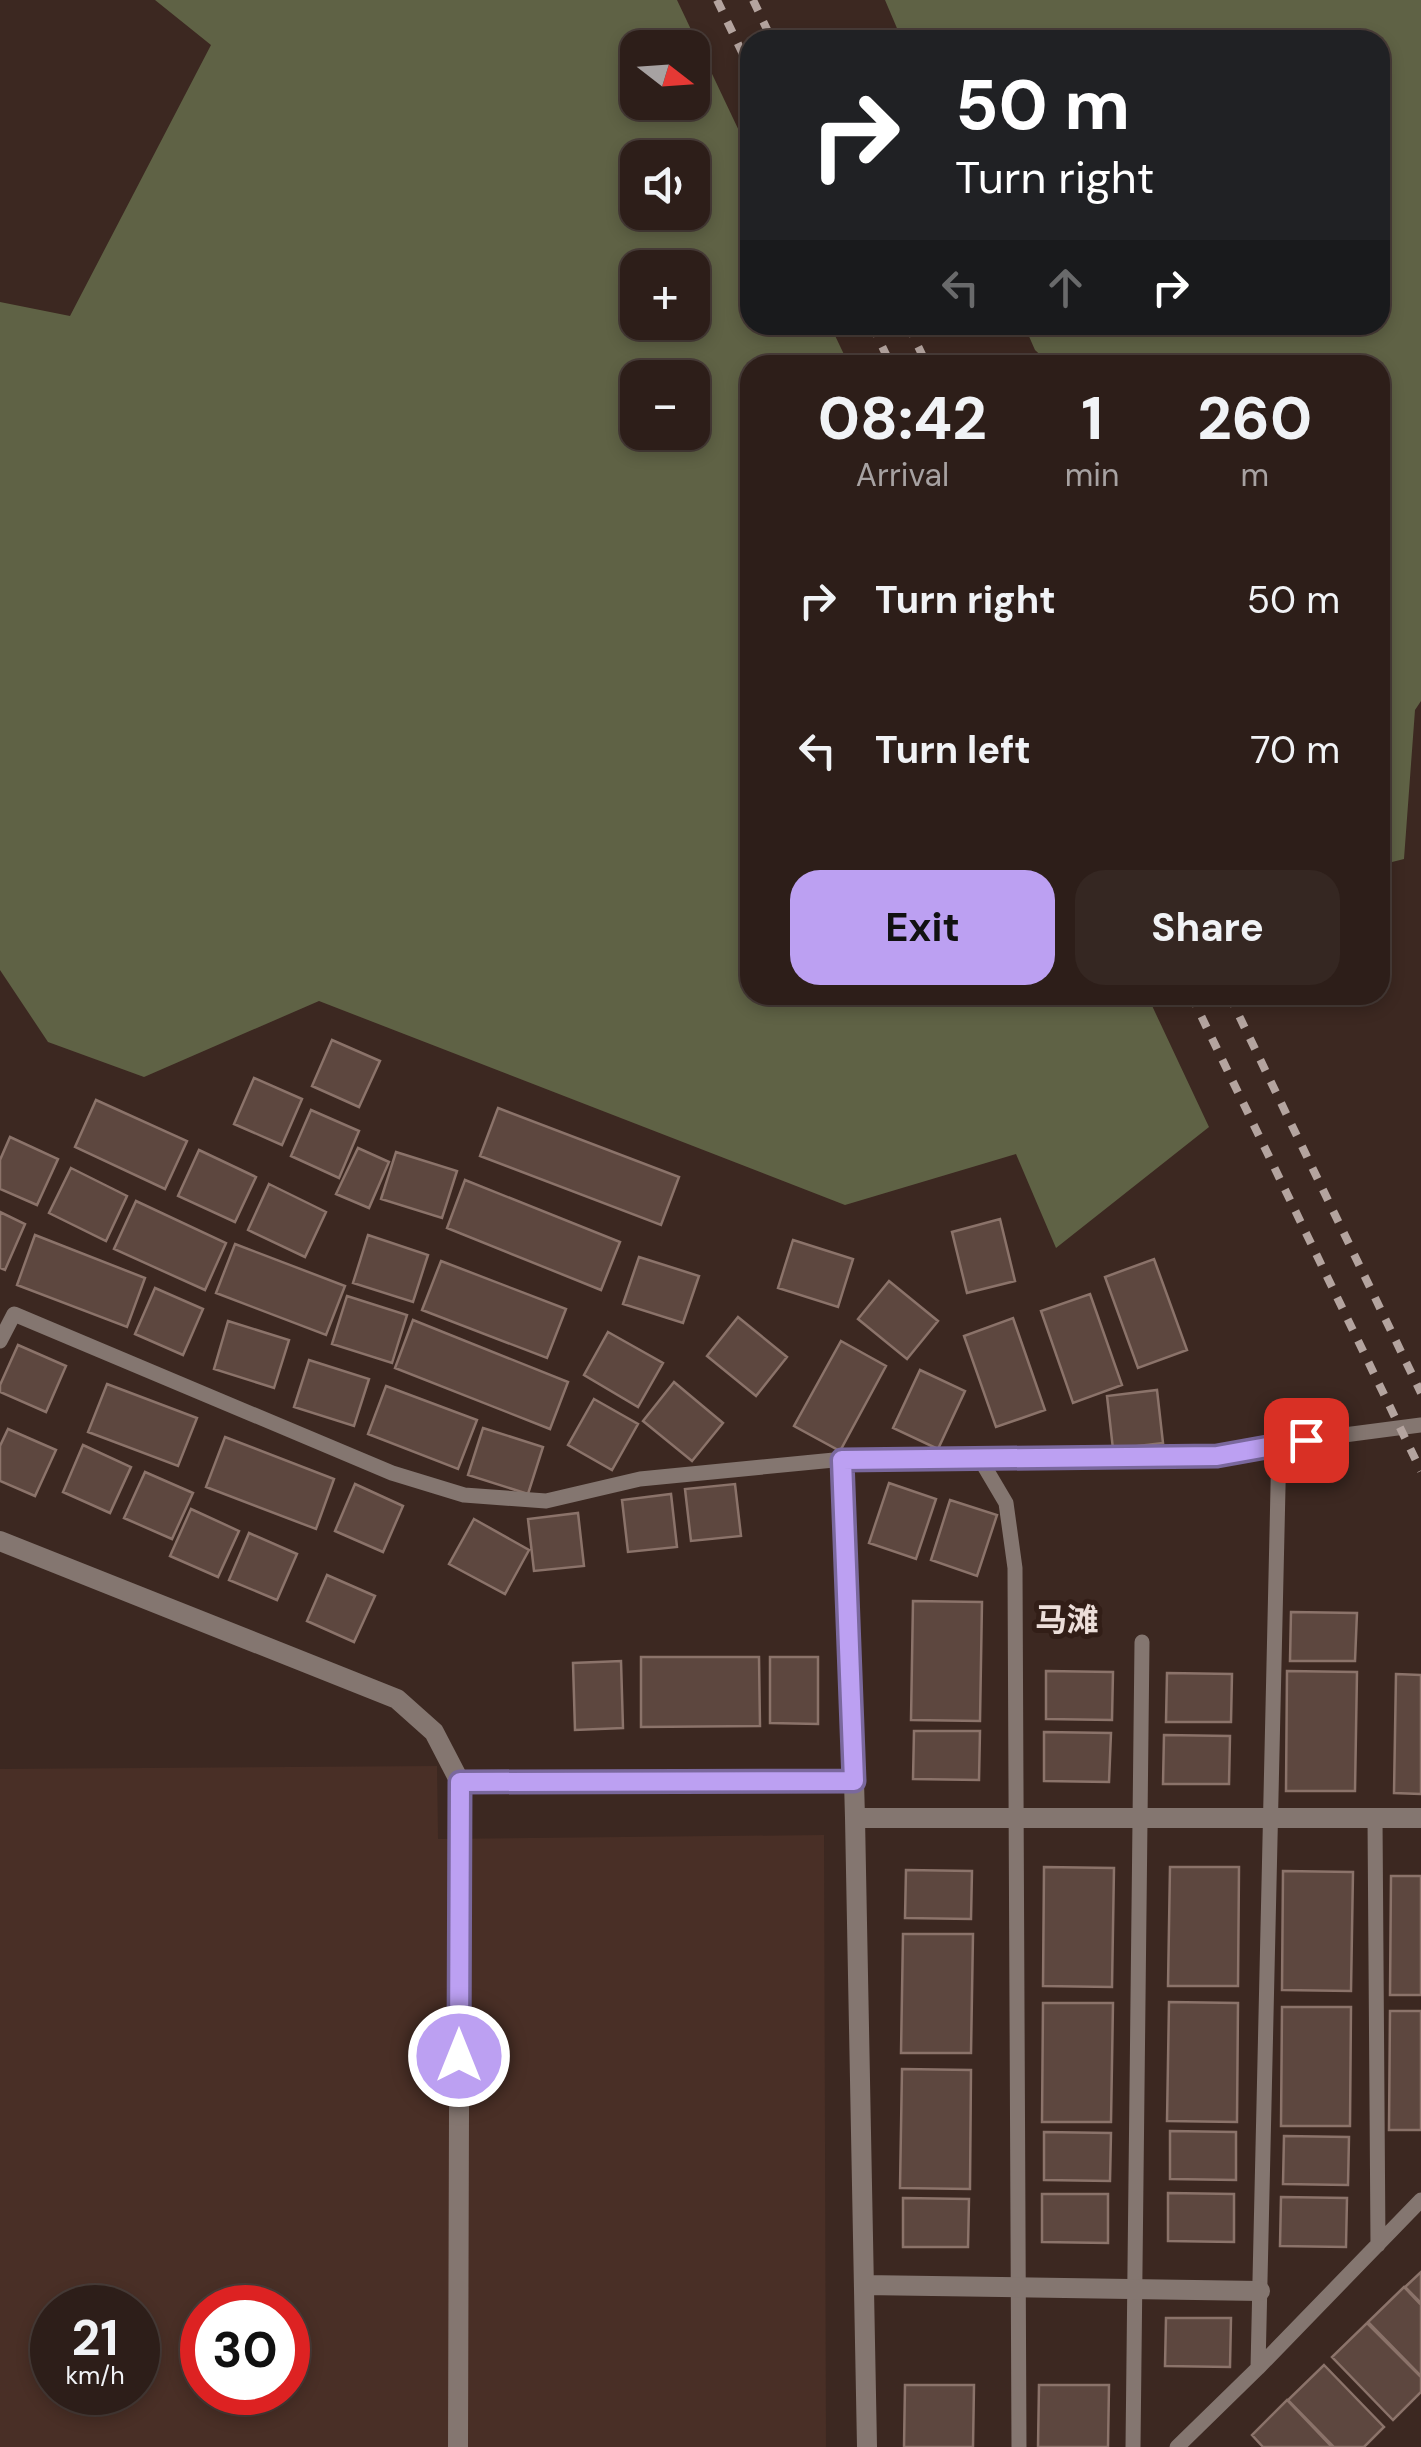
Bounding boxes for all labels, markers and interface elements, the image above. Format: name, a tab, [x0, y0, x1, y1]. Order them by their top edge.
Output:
north arrow	[620, 30, 710, 120]
map controls	[620, 30, 710, 450]
text: 50 m	[955, 60, 1130, 151]
icon: right	[790, 70, 920, 200]
button: sound	[620, 140, 710, 230]
text: Turn right	[955, 148, 1154, 207]
button: +	[620, 250, 710, 340]
icon: left	[933, 260, 988, 315]
icon: ahead	[1038, 260, 1093, 315]
icon: right	[1143, 260, 1198, 315]
button: −	[620, 360, 710, 450]
text: 08:42	[818, 379, 987, 458]
text: 1	[1081, 379, 1103, 458]
text: 260	[1197, 379, 1312, 458]
text: Arrival	[856, 454, 949, 496]
text: min	[1065, 454, 1119, 496]
text: m	[1240, 454, 1269, 496]
icon: right	[790, 573, 845, 628]
text: Turn right	[875, 575, 1056, 625]
text: 50 m	[1247, 575, 1340, 625]
icon: left	[790, 723, 845, 778]
text: Turn left	[875, 725, 1031, 775]
text: 70 m	[1250, 725, 1340, 775]
button: Exit	[790, 870, 1055, 985]
button: Share	[1075, 870, 1340, 985]
pin	[1264, 1398, 1349, 1483]
icon: arrive	[1279, 1413, 1334, 1468]
district label: 马滩	[1035, 1599, 1099, 1641]
position arrow	[407, 2004, 511, 2108]
speed limit sign: 30	[180, 2285, 310, 2415]
text: 21	[71, 2305, 119, 2371]
text: km/h	[65, 2359, 125, 2392]

